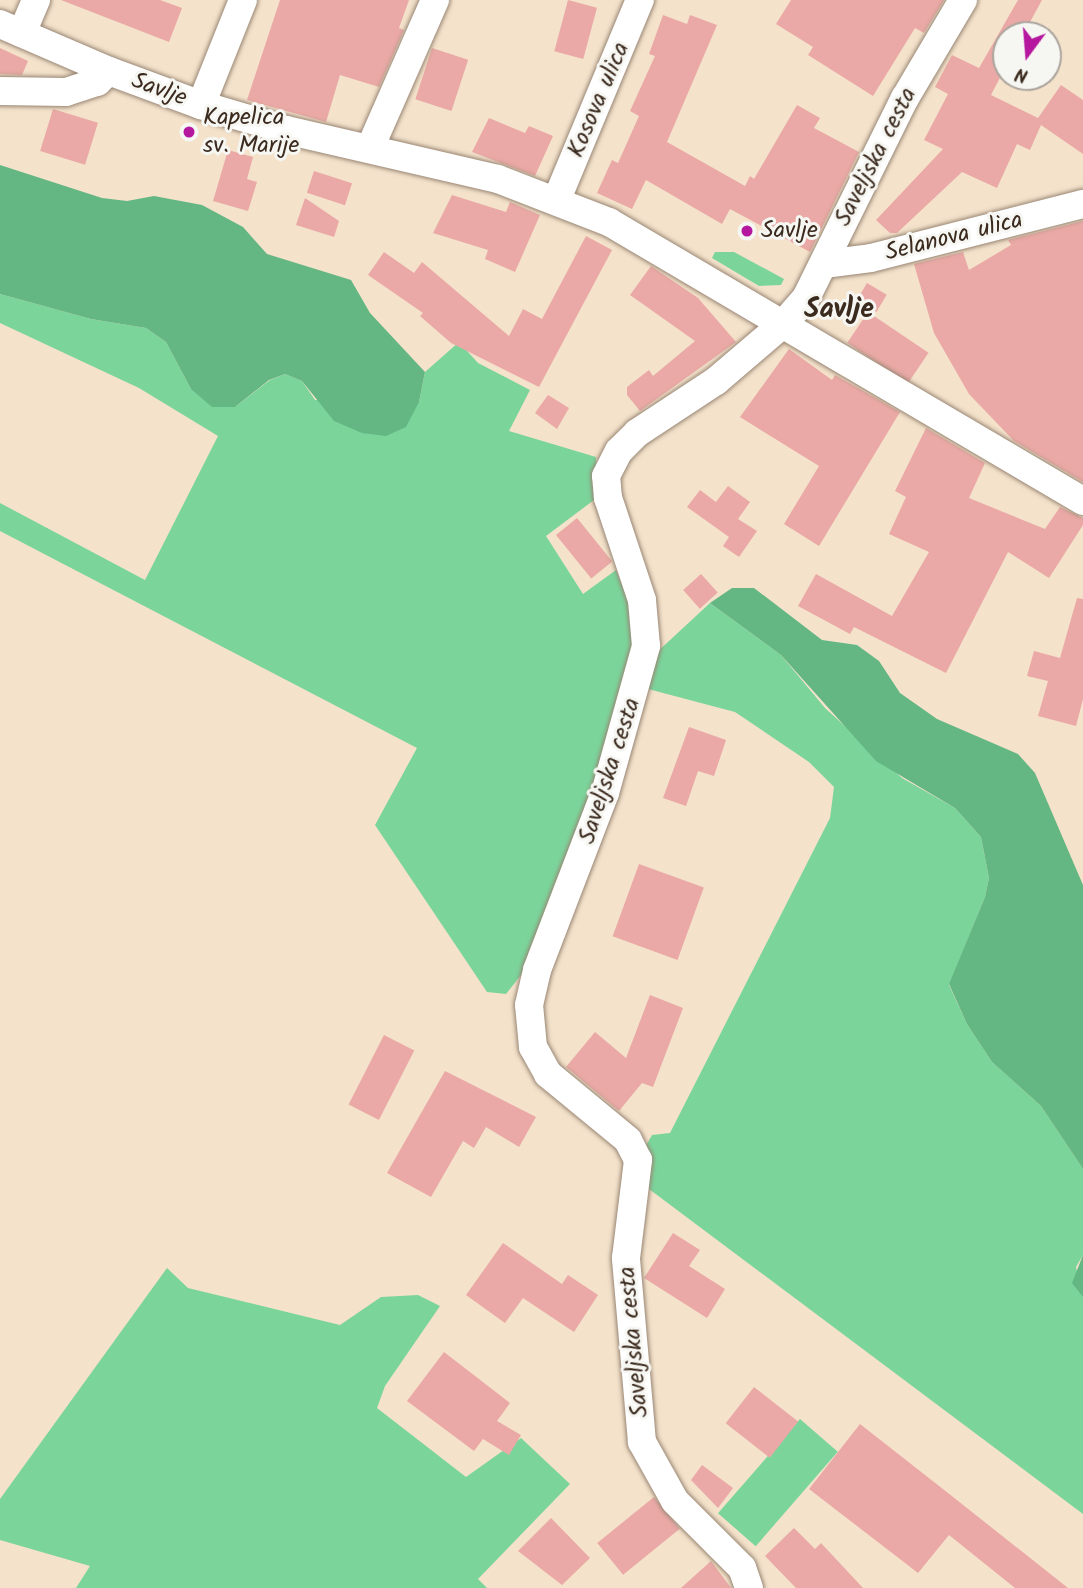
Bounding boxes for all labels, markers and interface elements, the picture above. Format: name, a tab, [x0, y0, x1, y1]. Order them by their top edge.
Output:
north arrow	[992, 21, 1062, 91]
street label: Kosova ulica	[562, 38, 636, 162]
text: N	[1012, 58, 1032, 90]
street label: Savlje	[127, 67, 191, 113]
street label: Saveljska cesta	[829, 83, 923, 231]
place label: Kapelica sv. Marije	[203, 104, 299, 160]
marker: Kapelica sv. Marije	[181, 124, 197, 140]
street label: Selanova ulica	[882, 206, 1026, 268]
place label: Savlje	[761, 217, 818, 245]
marker: Savlje	[739, 223, 755, 239]
district label: Savlje	[804, 293, 874, 327]
street label: Saveljska cesta	[573, 695, 647, 847]
street label: Saveljska cesta	[613, 1265, 655, 1419]

